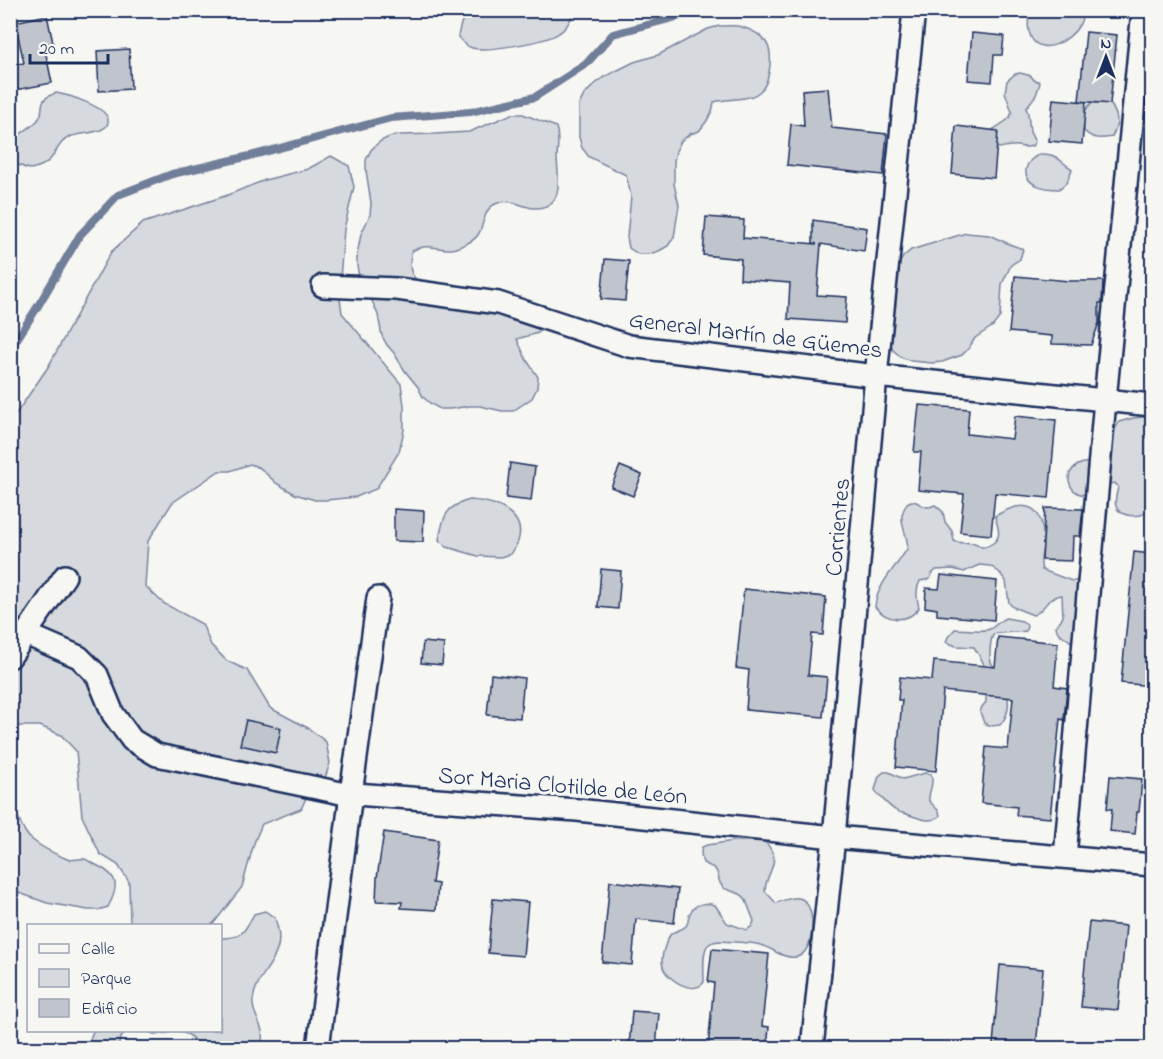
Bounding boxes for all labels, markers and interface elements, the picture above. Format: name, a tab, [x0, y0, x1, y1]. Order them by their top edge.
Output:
scale bar	[30, 27, 108, 65]
north arrow	[1076, 27, 1136, 87]
text: N	[1101, 32, 1112, 56]
text: 20 m	[39, 37, 74, 63]
street label: General Martín de Güemes	[627, 304, 885, 369]
street label: Corrientes	[818, 477, 861, 578]
street label: Sor Maria Clotilde de León	[437, 759, 689, 816]
legend	[27, 924, 222, 1032]
text: Calle	[81, 937, 116, 963]
text: Parque	[81, 967, 132, 993]
text: Edificio	[81, 997, 137, 1023]

